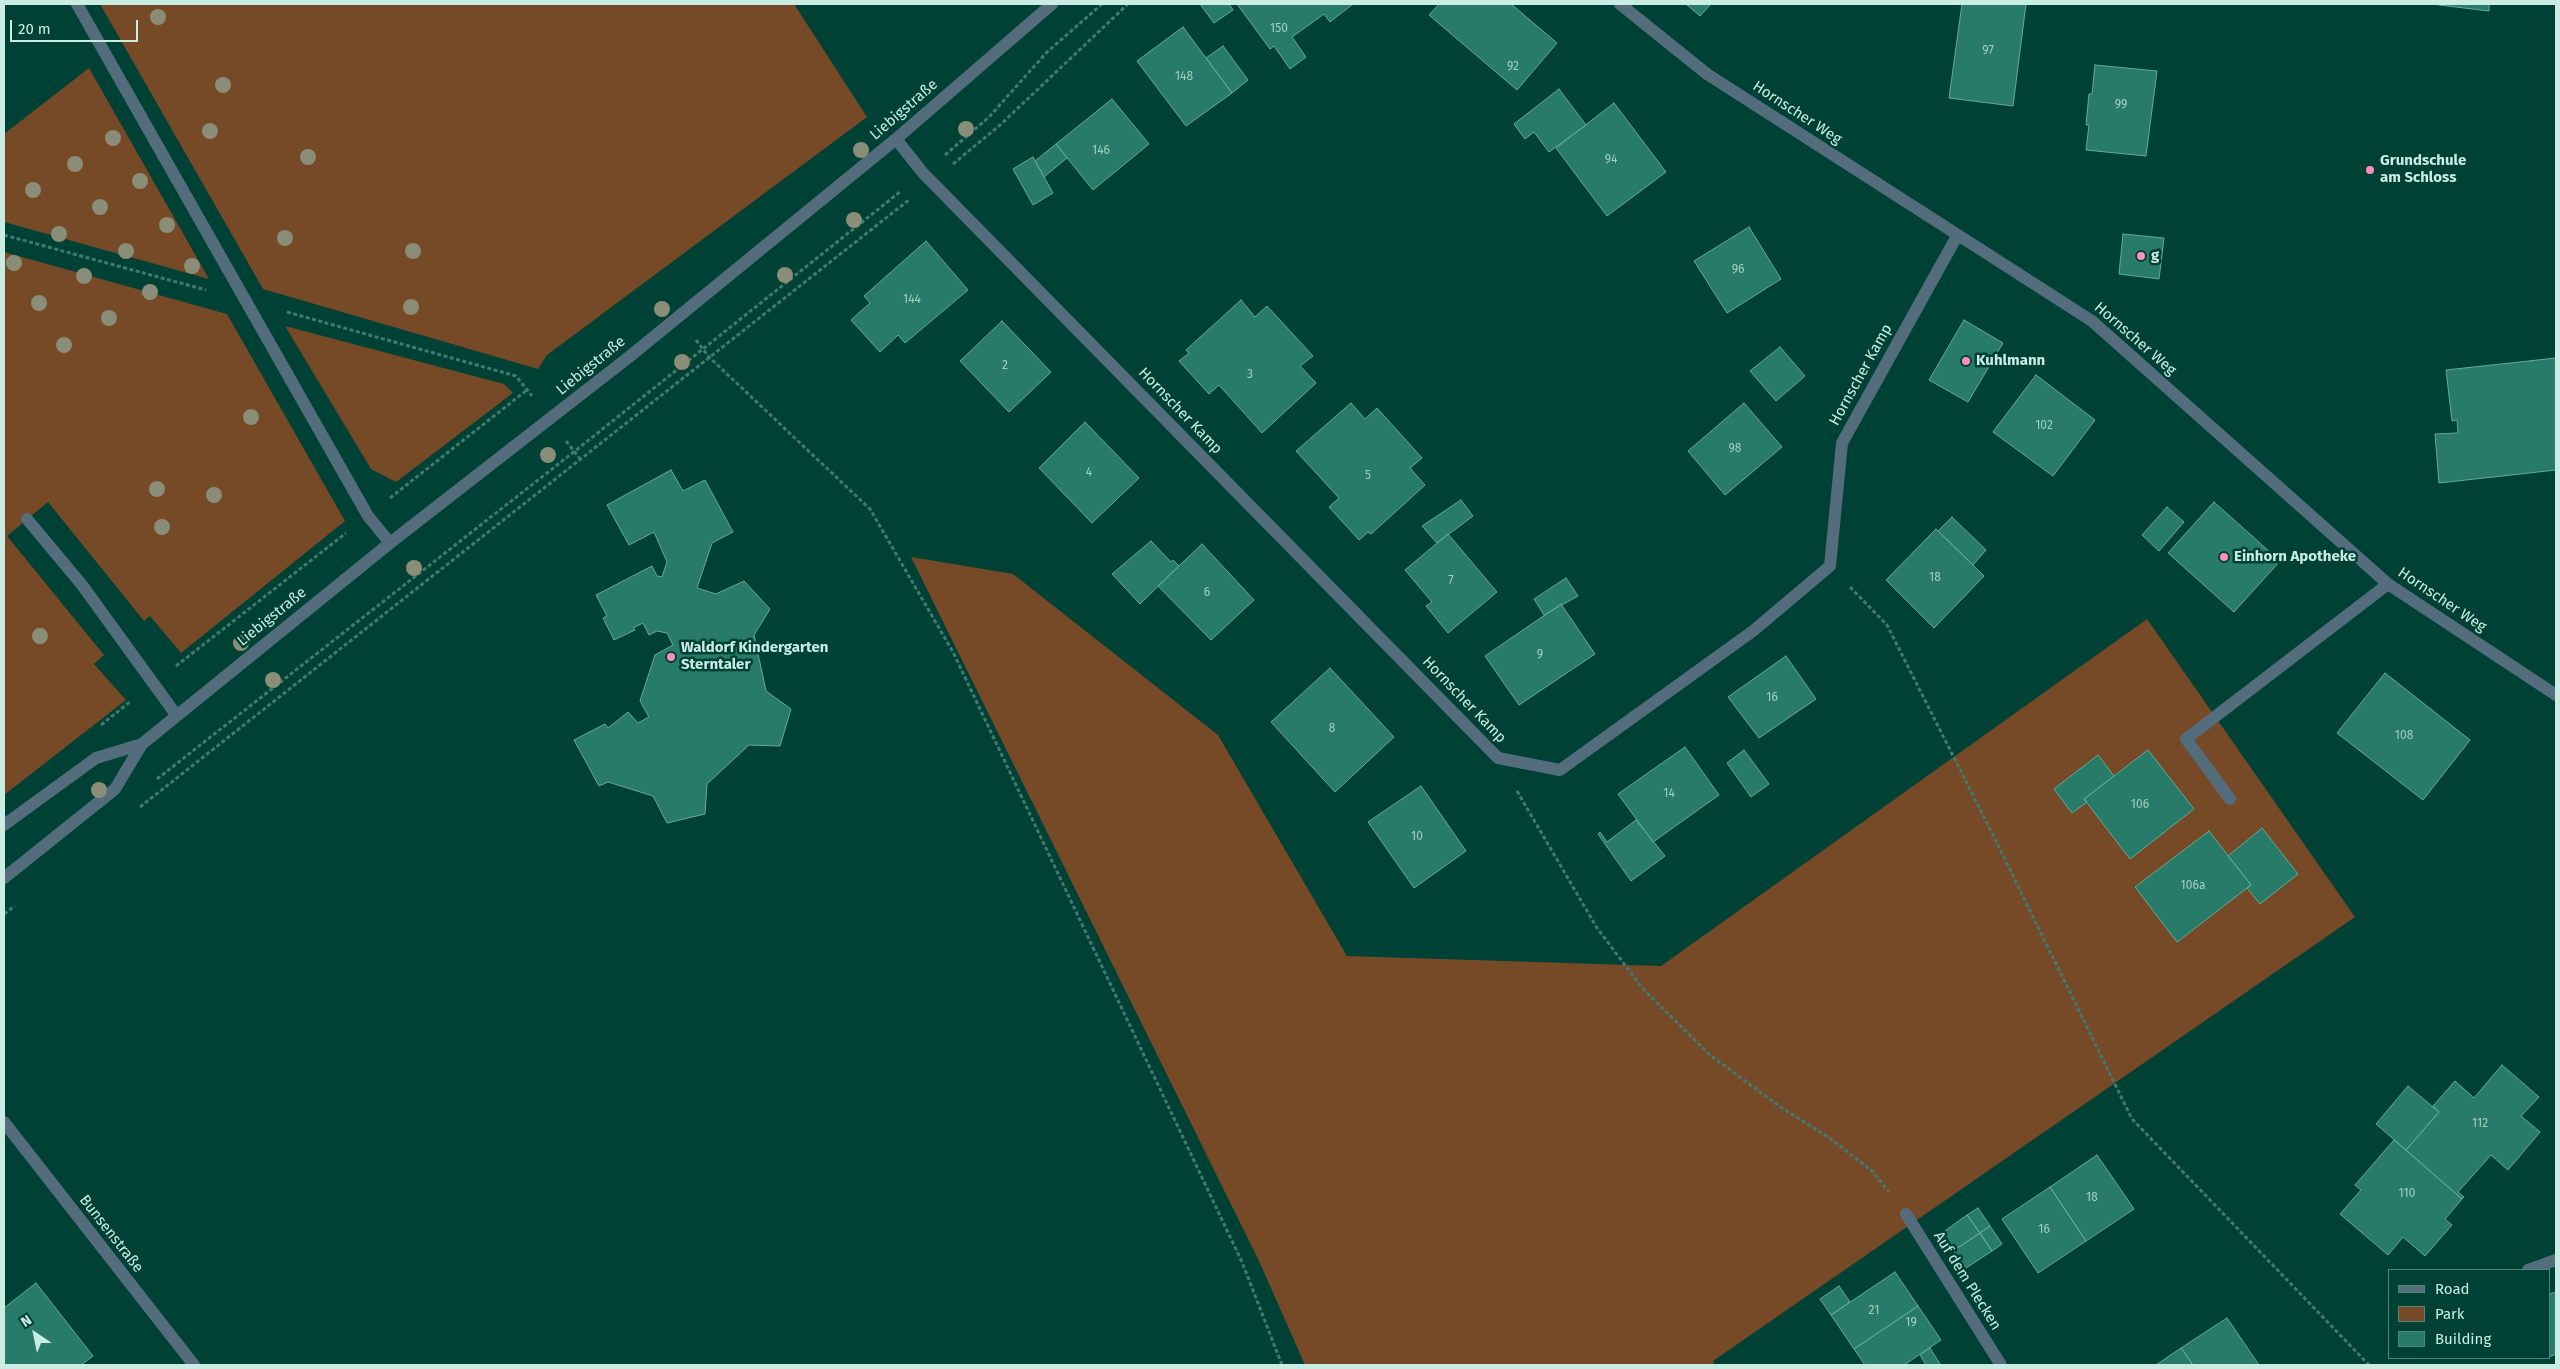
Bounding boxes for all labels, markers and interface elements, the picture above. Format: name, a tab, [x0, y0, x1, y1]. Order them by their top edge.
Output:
scale bar	[12, 10, 140, 42]
text: 20 m	[18, 20, 51, 38]
house number: 150	[1270, 22, 1288, 36]
house number: 97	[1982, 44, 1994, 58]
house number: 92	[1507, 60, 1519, 74]
house number: 148	[1175, 70, 1193, 84]
street label: Liebigstraße	[867, 76, 941, 144]
street label: Hornscher Weg	[1749, 77, 1845, 149]
house number: 99	[2115, 98, 2127, 112]
house number: 146	[1092, 144, 1110, 158]
place label: Grundschule am Schloss	[2380, 152, 2466, 187]
house number: 94	[1605, 153, 1617, 167]
marker: Grundschule am Schloss	[2364, 164, 2376, 176]
place label: g	[2151, 247, 2159, 265]
marker: g	[2135, 250, 2147, 262]
house number: 96	[1732, 263, 1744, 277]
house number: 144	[903, 293, 921, 307]
street label: Hornscher Weg	[2090, 299, 2180, 379]
street label: Hornscher Kamp	[1826, 321, 1896, 429]
street label: Liebigstraße	[553, 333, 629, 399]
place label: Kuhlmann	[1976, 352, 2045, 370]
marker: Kuhlmann	[1960, 355, 1972, 367]
house number: 2	[1002, 359, 1008, 373]
street label: Hornscher Kamp	[1134, 364, 1226, 458]
house number: 3	[1247, 368, 1253, 382]
house number: 102	[2035, 419, 2053, 433]
house number: 98	[1729, 442, 1741, 456]
house number: 4	[1086, 466, 1092, 480]
house number: 5	[1365, 469, 1371, 483]
place label: Einhorn Apotheke	[2234, 548, 2356, 566]
marker: Einhorn Apotheke	[2218, 551, 2230, 563]
street label: Hornscher Weg	[2394, 564, 2490, 636]
house number: 18	[1929, 571, 1941, 585]
house number: 7	[1448, 574, 1454, 588]
street label: Liebigstraße	[234, 584, 310, 650]
house number: 6	[1204, 586, 1210, 600]
place label: Waldorf Kindergarten Sterntaler	[681, 639, 828, 674]
house number: 9	[1537, 648, 1543, 662]
marker: Waldorf Kindergarten Sterntaler	[665, 651, 677, 663]
street label: Hornscher Kamp	[1418, 653, 1510, 747]
house number: 16	[1766, 691, 1778, 705]
house number: 8	[1329, 722, 1335, 736]
house number: 108	[2395, 729, 2413, 743]
house number: 14	[1663, 787, 1675, 801]
house number: 106	[2131, 798, 2149, 812]
house number: 10	[1411, 830, 1423, 844]
house number: 106a	[2181, 879, 2205, 893]
house number: 112	[2472, 1117, 2488, 1131]
house number: 110	[2399, 1187, 2415, 1201]
house number: 18	[2086, 1191, 2098, 1205]
street label: Bunsenstraße	[75, 1192, 147, 1276]
house number: 16	[2038, 1223, 2050, 1237]
street label: Auf dem Plecken	[1929, 1228, 2005, 1334]
legend	[2388, 1269, 2550, 1359]
text: Road	[2435, 1280, 2470, 1298]
house number: 21	[1869, 1304, 1879, 1318]
text: Park	[2435, 1305, 2465, 1323]
north arrow	[10, 1309, 60, 1359]
text: N	[18, 1312, 35, 1331]
house number: 19	[1905, 1316, 1917, 1330]
text: Building	[2435, 1330, 2491, 1348]

